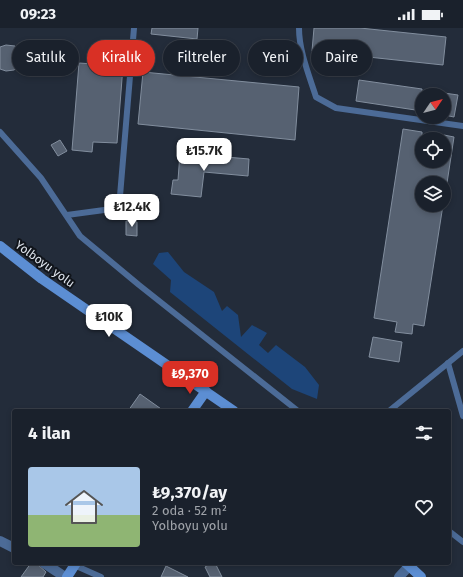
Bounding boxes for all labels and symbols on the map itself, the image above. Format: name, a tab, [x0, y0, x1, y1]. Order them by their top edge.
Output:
north arrow	[415, 88, 451, 124]
pin: ₺15.7K	[171, 138, 237, 172]
pin: ₺12.4K	[99, 194, 165, 228]
street label: Yolboyu yolu	[13, 238, 77, 290]
pin: ₺10K	[85, 304, 133, 338]
pin: ₺9,370	[157, 361, 223, 395]

